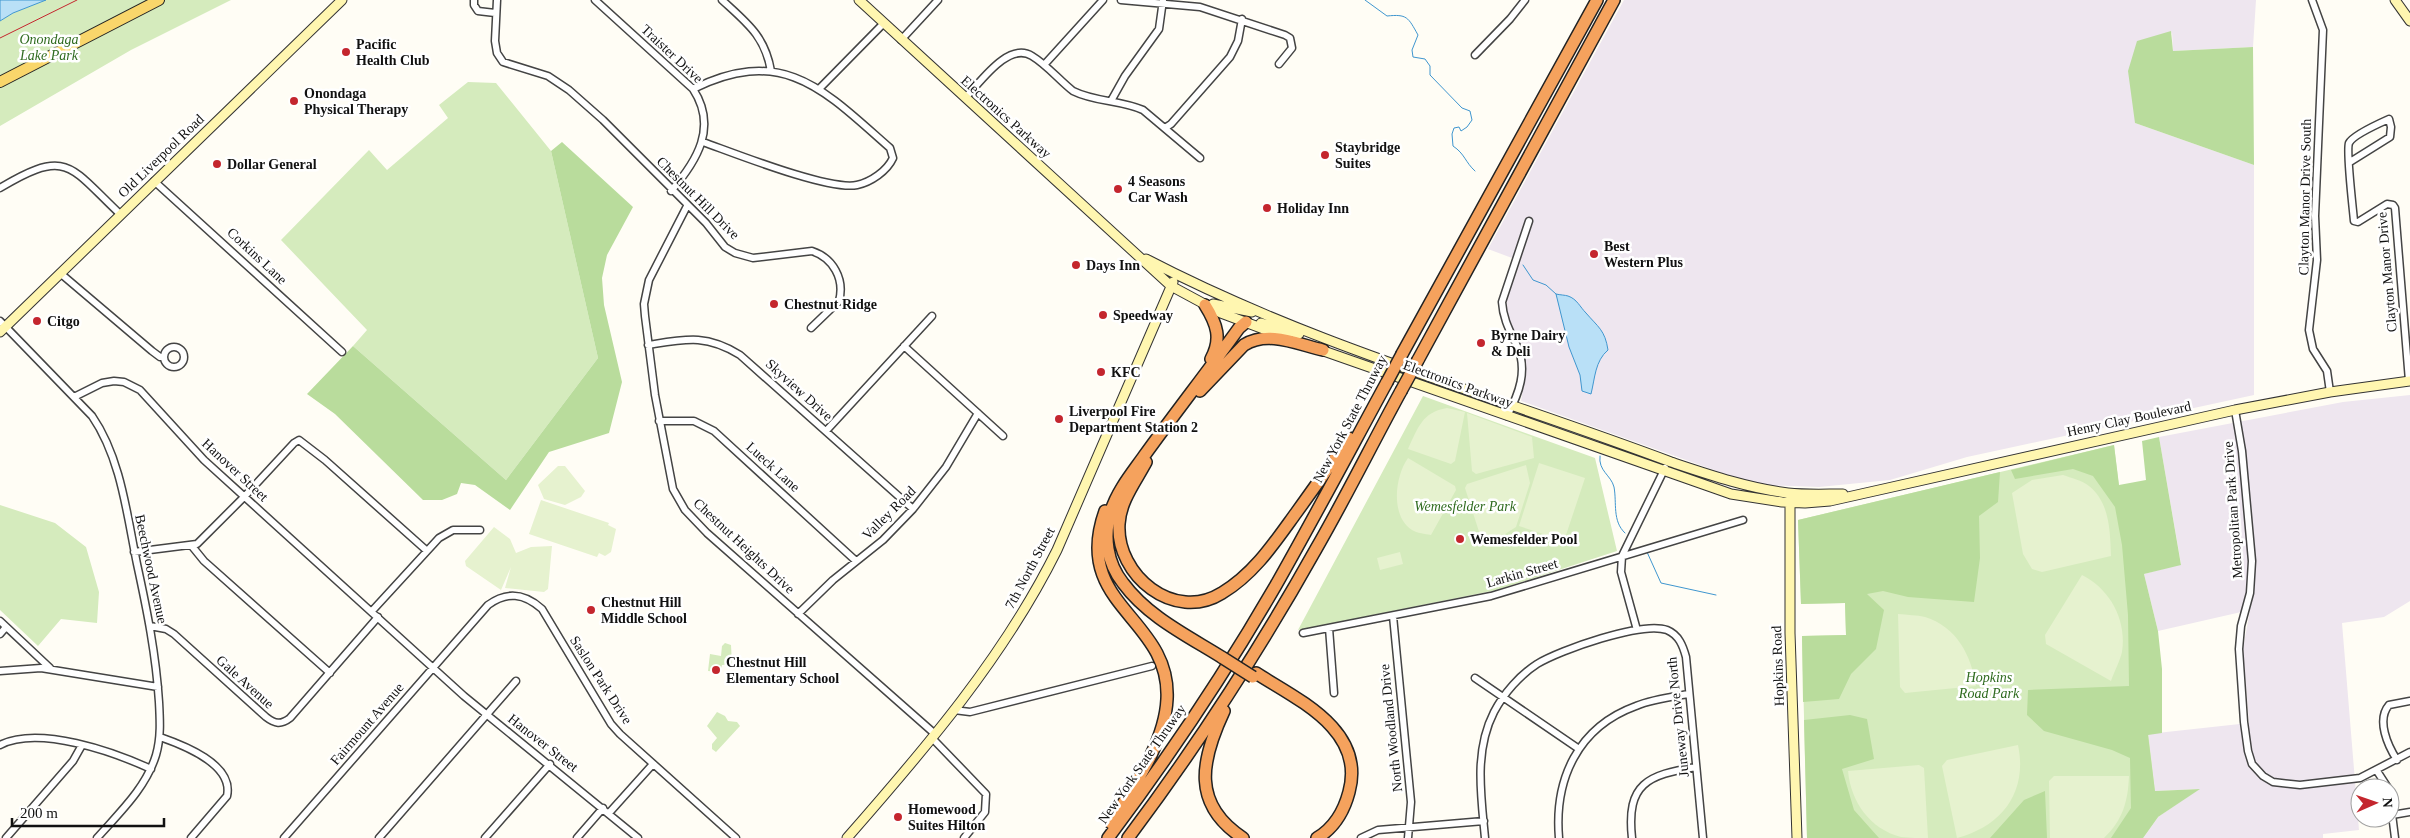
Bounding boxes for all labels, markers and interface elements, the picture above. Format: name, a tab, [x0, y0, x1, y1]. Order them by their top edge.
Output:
street label: Traister Drive	[638, 22, 706, 86]
park label: Onondaga Lake Park	[19, 32, 79, 63]
place label: Pacific Health Club	[356, 37, 430, 68]
marker: Pacific Health Club	[340, 46, 352, 58]
street label: Electronics Parkway	[958, 73, 1054, 161]
place label: Onondaga Physical Therapy	[304, 86, 408, 117]
marker: Onondaga Physical Therapy	[288, 95, 300, 107]
street label: Old Liverpool Road	[115, 111, 207, 201]
street label: Clayton Manor Drive South	[2296, 119, 2314, 275]
place label: Staybridge Suites	[1335, 140, 1400, 171]
marker: Staybridge Suites	[1319, 149, 1331, 161]
street label: Chestnut Hill Drive	[654, 154, 742, 242]
place label: Dollar General	[227, 157, 317, 172]
marker: Dollar General	[211, 158, 223, 170]
place label: 4 Seasons Car Wash	[1128, 174, 1188, 205]
marker: 4 Seasons Car Wash	[1112, 183, 1124, 195]
place label: Holiday Inn	[1277, 201, 1349, 216]
marker: Holiday Inn	[1261, 202, 1273, 214]
street label: Clayton Manor Drive	[2374, 211, 2400, 333]
street label: Corkins Lane	[224, 225, 290, 287]
place label: Best Western Plus	[1604, 239, 1683, 270]
marker: Best Western Plus	[1588, 248, 1600, 260]
place label: Days Inn	[1086, 258, 1140, 273]
marker: Days Inn	[1070, 259, 1082, 271]
place label: Chestnut Ridge	[784, 297, 877, 312]
marker: Chestnut Ridge	[768, 298, 780, 310]
place label: Speedway	[1113, 308, 1173, 323]
marker: Speedway	[1097, 309, 1109, 321]
place label: Citgo	[47, 314, 80, 329]
marker: Citgo	[31, 315, 43, 327]
place label: Byrne Dairy & Deli	[1491, 328, 1565, 359]
marker: Byrne Dairy & Deli	[1475, 337, 1487, 349]
street label: New York State Thruway	[1310, 353, 1390, 485]
street label: Skyview Drive	[763, 356, 835, 424]
street label: Electronics Parkway	[1401, 357, 1515, 411]
place label: KFC	[1111, 365, 1141, 380]
marker: KFC	[1095, 366, 1107, 378]
street label: Henry Clay Boulevard	[2065, 398, 2193, 440]
place label: Liverpool Fire Department Station 2	[1069, 404, 1198, 435]
marker: Liverpool Fire Department Station 2	[1053, 413, 1065, 425]
street label: Hanover Street	[199, 436, 271, 504]
street label: Lueck Lane	[743, 439, 803, 495]
street label: Metropolitan Park Drive	[2221, 441, 2245, 579]
street label: Valley Road	[859, 483, 919, 543]
street label: Chestnut Heights Drive	[691, 495, 797, 597]
park label: Wemesfelder Park	[1414, 499, 1517, 514]
street label: Beechwood Avenue	[132, 513, 170, 625]
street label: 7th North Street	[1002, 525, 1058, 611]
place label: Wemesfelder Pool	[1470, 532, 1578, 547]
marker: Wemesfelder Pool	[1454, 533, 1466, 545]
street label: Larkin Street	[1485, 556, 1559, 590]
place label: Chestnut Hill Middle School	[601, 595, 687, 626]
marker: Chestnut Hill Middle School	[585, 604, 597, 616]
street label: Hopkins Road	[1769, 626, 1787, 706]
street label: Saslon Park Drive	[567, 633, 635, 727]
street label: Gale Avenue	[213, 652, 277, 712]
place label: Chestnut Hill Elementary School	[726, 655, 839, 686]
street label: Juneway Drive North	[1664, 656, 1692, 778]
street label: North Woodland Drive	[1377, 663, 1405, 793]
marker: Chestnut Hill Elementary School	[710, 664, 722, 676]
park label: Hopkins Road Park	[1958, 670, 2020, 701]
street label: Fairmount Avenue	[327, 680, 407, 768]
street label: New York State Thruway	[1095, 702, 1189, 826]
street label: Hanover Street	[505, 711, 581, 775]
north arrow	[2350, 778, 2400, 828]
scale bar	[12, 796, 165, 828]
text: N	[2380, 797, 2395, 808]
place label: Homewood Suites Hilton	[908, 802, 986, 833]
text: 200 m	[20, 805, 58, 821]
marker: Homewood Suites Hilton	[892, 811, 904, 823]

